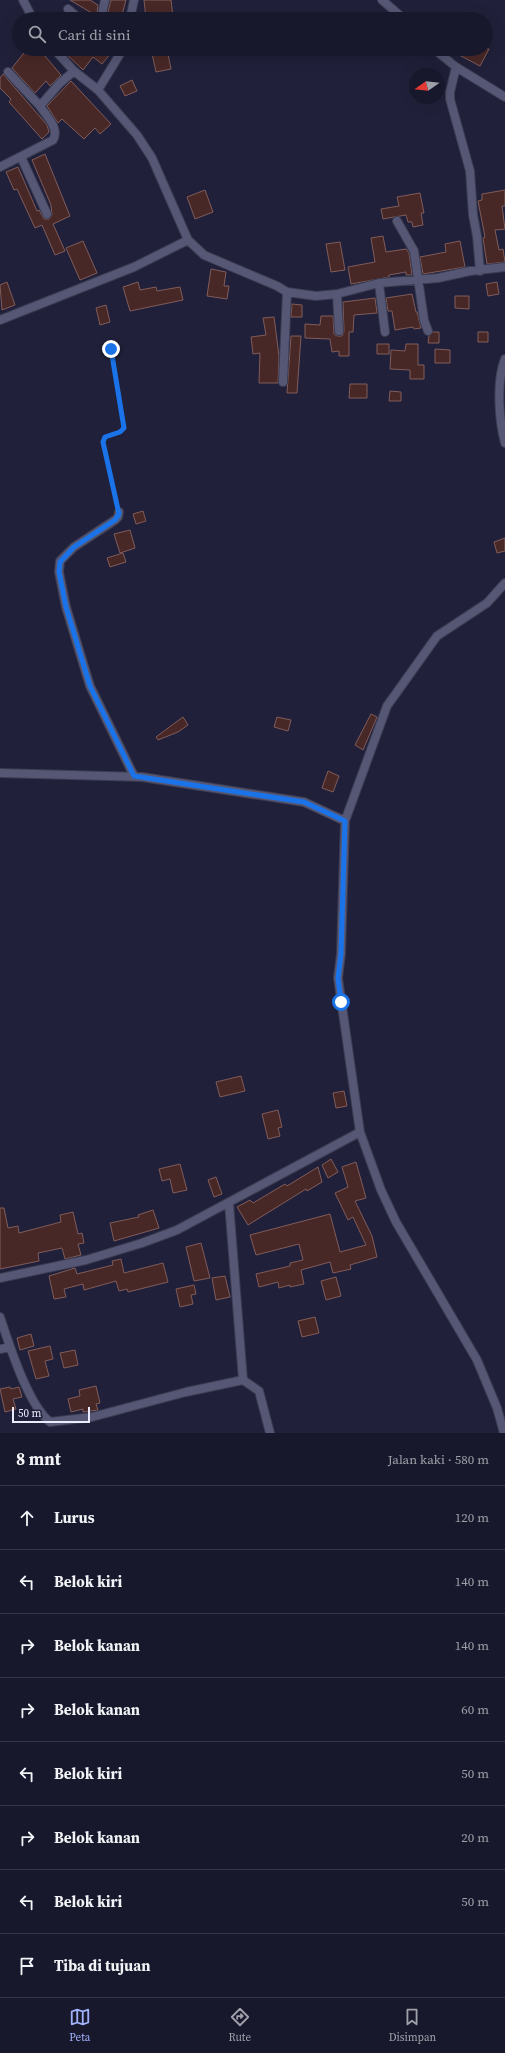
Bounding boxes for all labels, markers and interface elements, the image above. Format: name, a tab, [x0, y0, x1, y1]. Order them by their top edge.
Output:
search box	[12, 12, 493, 56]
icon: search	[26, 23, 48, 45]
text: Cari di sini	[58, 24, 130, 45]
north arrow	[409, 68, 445, 104]
route end	[102, 340, 120, 358]
route start	[332, 993, 350, 1011]
scale bar	[12, 1405, 90, 1424]
text: 50 m	[18, 1406, 41, 1421]
text: 8 mnt	[16, 1447, 61, 1471]
text: Jalan kaki · 580 m	[388, 1451, 489, 1468]
icon: ahead	[16, 1507, 38, 1529]
text: Lurus	[54, 1507, 95, 1528]
text: 120 m	[455, 1509, 489, 1526]
icon: left	[16, 1571, 38, 1593]
text: Belok kiri	[54, 1571, 122, 1592]
text: 140 m	[455, 1573, 489, 1590]
icon: right	[16, 1635, 38, 1657]
text: Belok kanan	[54, 1635, 140, 1656]
text: 140 m	[455, 1637, 489, 1654]
icon: right	[16, 1699, 38, 1721]
text: Belok kanan	[54, 1699, 140, 1720]
text: 60 m	[461, 1701, 489, 1718]
icon: left	[16, 1763, 38, 1785]
text: Belok kiri	[54, 1763, 122, 1784]
text: 50 m	[461, 1765, 489, 1782]
icon: right	[16, 1827, 38, 1849]
text: Belok kanan	[54, 1827, 140, 1848]
text: 20 m	[461, 1829, 489, 1846]
icon: left	[16, 1891, 38, 1913]
text: Belok kiri	[54, 1891, 122, 1912]
text: 50 m	[461, 1893, 489, 1910]
icon: arrive	[16, 1955, 38, 1977]
text: Tiba di tujuan	[54, 1955, 150, 1976]
tab: Peta	[69, 2006, 91, 2045]
tab: Rute	[228, 2006, 251, 2045]
tab: Disimpan	[389, 2006, 436, 2045]

